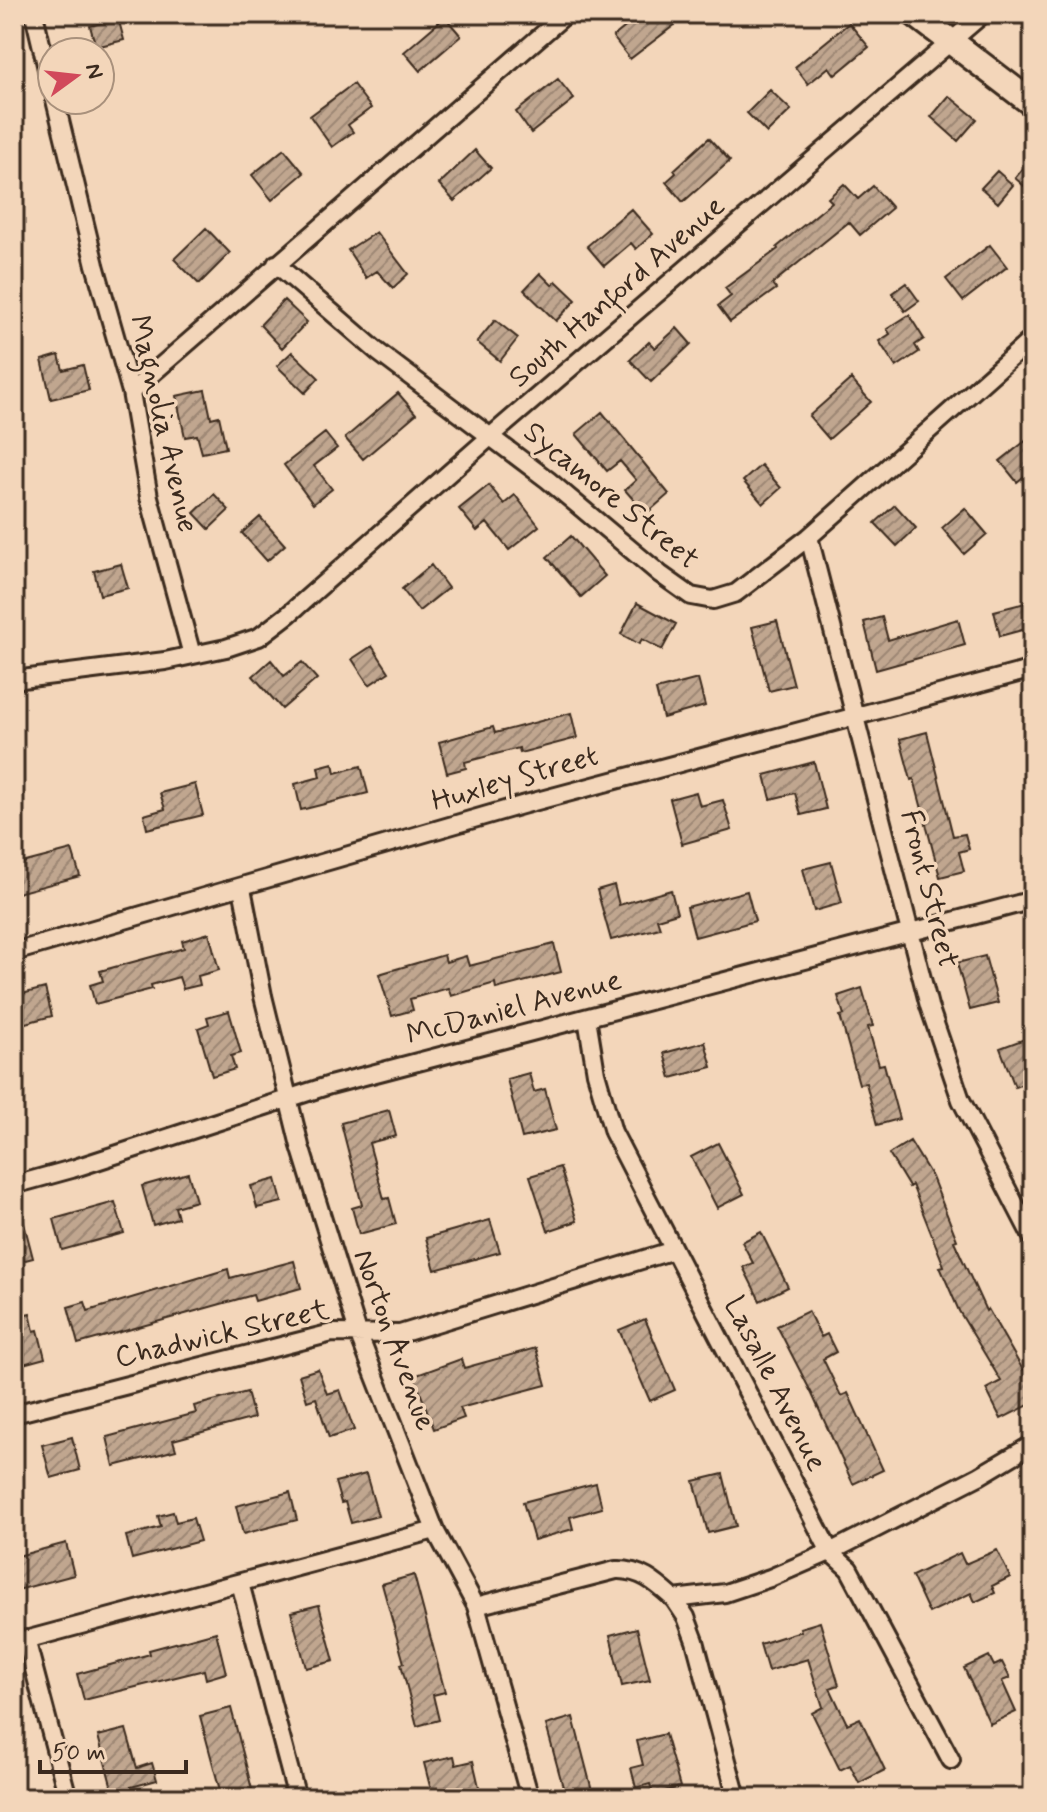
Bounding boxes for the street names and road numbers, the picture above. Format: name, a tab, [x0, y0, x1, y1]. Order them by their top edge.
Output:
street label: South Hanford Avenue	[501, 187, 735, 398]
street label: Magnolia Avenue	[116, 311, 207, 537]
street label: Sycamore Street	[515, 413, 707, 579]
street label: Huxley Street	[427, 737, 603, 821]
street label: Front Street	[891, 806, 967, 972]
street label: McDaniel Avenue	[402, 961, 626, 1055]
street label: Norton Avenue	[343, 1244, 445, 1436]
street label: Chadwick Street	[111, 1290, 333, 1378]
street label: Lasalle Avenue	[714, 1290, 836, 1478]

